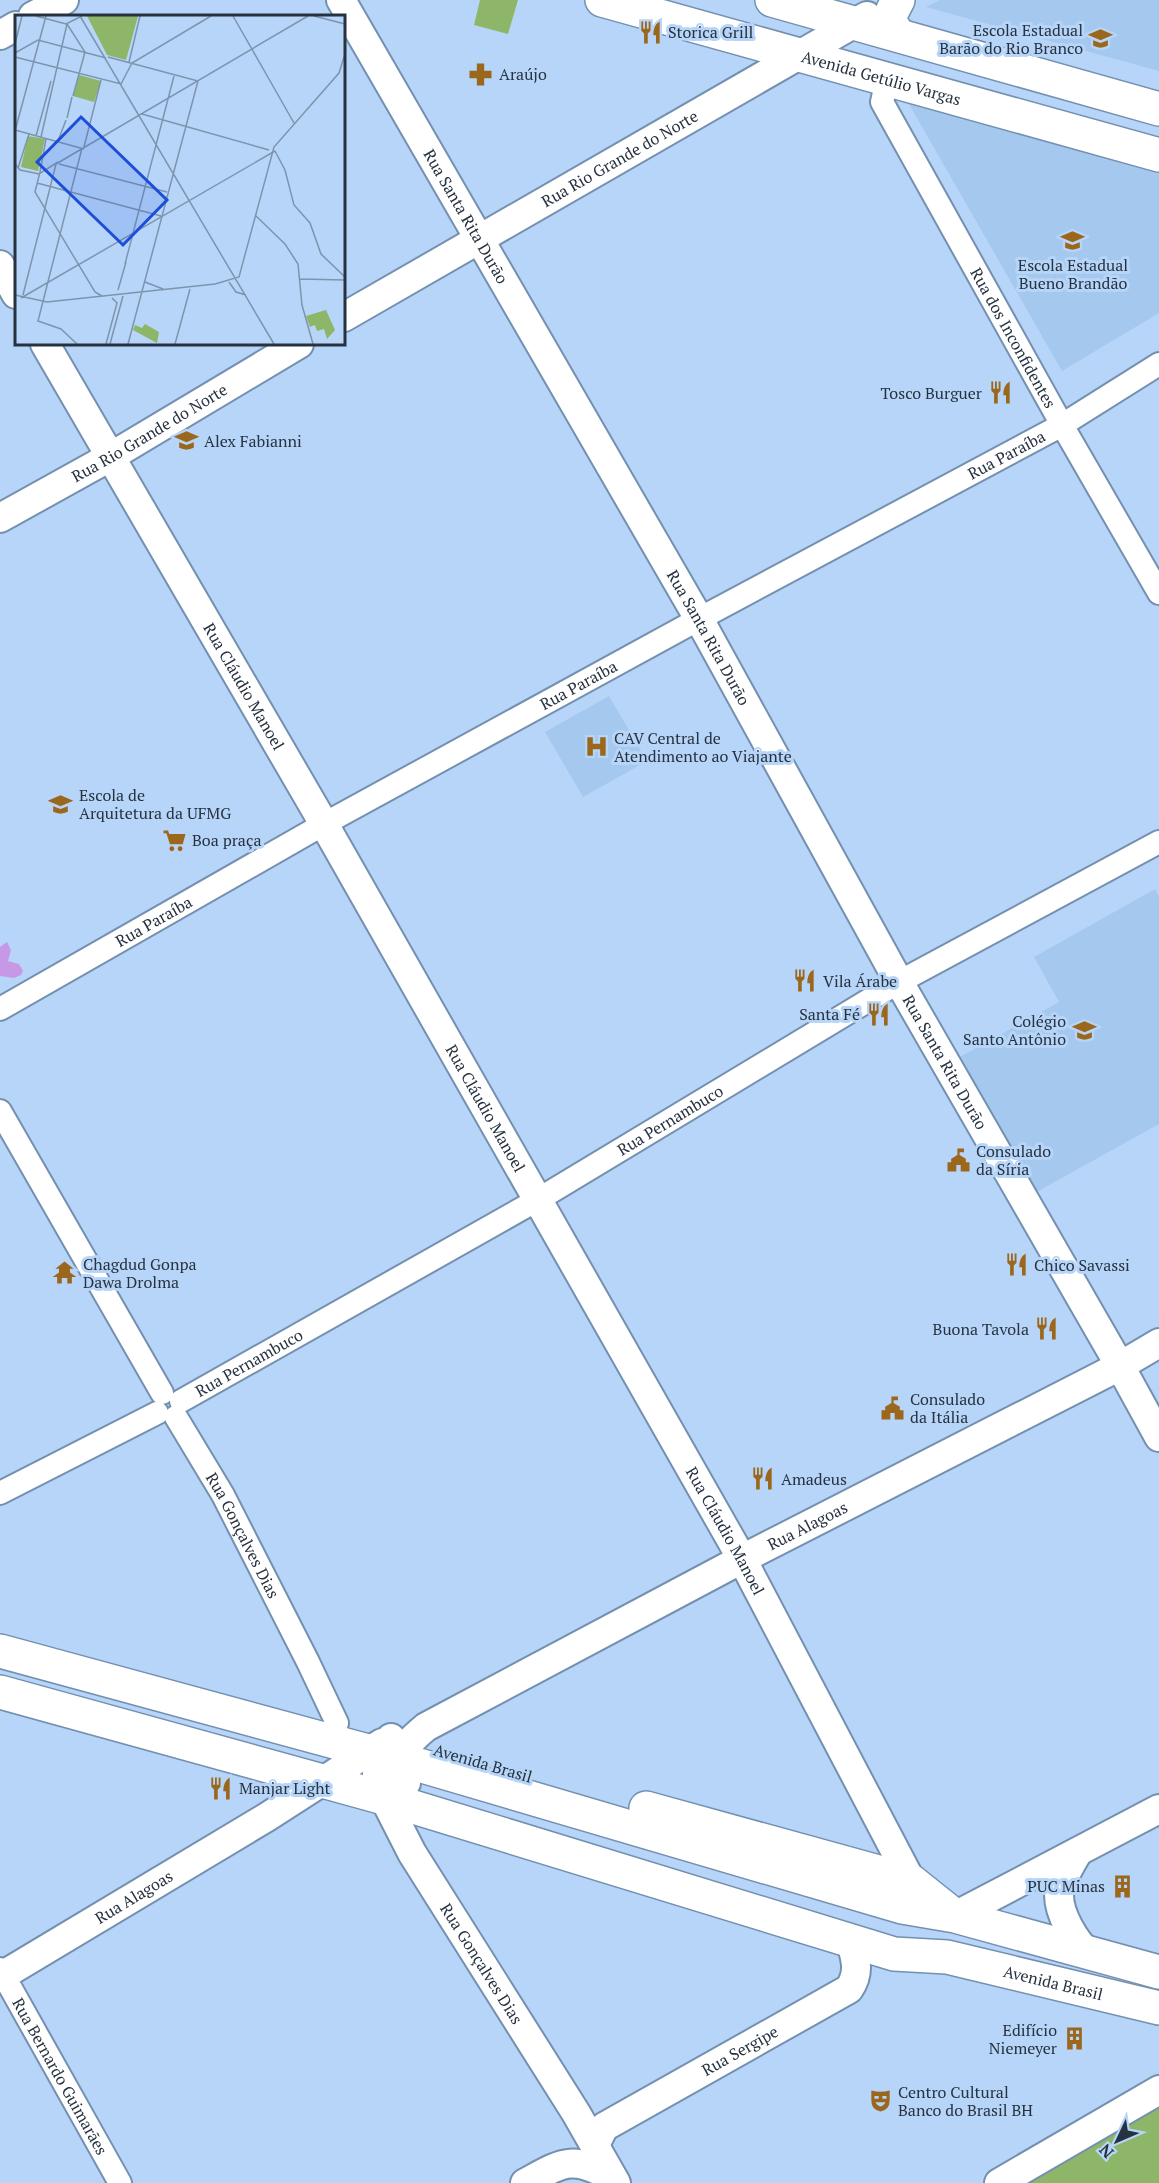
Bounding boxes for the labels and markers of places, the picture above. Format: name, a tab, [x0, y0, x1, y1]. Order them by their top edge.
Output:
restaurant icon: Storica Grill	[637, 19, 663, 45]
place label: Escola Estadual Barão do Rio Branco	[939, 19, 1083, 59]
place label: Storica Grill	[668, 21, 754, 43]
school or university icon: Escola Estadual Barão do Rio Branco	[1088, 26, 1114, 52]
pharmacy icon: Araújo	[468, 61, 494, 87]
place label: Araújo	[499, 63, 547, 85]
school or university icon: Escola Estadual Bueno Brandão	[1060, 227, 1086, 253]
place label: Escola Estadual Bueno Brandão	[1018, 254, 1128, 294]
restaurant icon: Tosco Burguer	[987, 380, 1013, 406]
place label: Tosco Burguer	[880, 382, 983, 404]
school or university icon: Alex Fabianni	[173, 428, 199, 454]
place label: Alex Fabianni	[204, 430, 302, 452]
place label: CAV Central de Atendimento ao Viajante	[614, 727, 792, 767]
hospital icon: CAV Central de Atendimento ao Viajante	[583, 734, 609, 760]
place label: Escola de Arquitetura da UFMG	[79, 784, 231, 824]
school or university icon: Escola de Arquitetura da UFMG	[48, 791, 74, 817]
supermarket icon: Boa praça	[161, 827, 187, 853]
place label: Boa praça	[192, 829, 261, 851]
restaurant icon: Vila Árabe	[792, 968, 818, 994]
place label: Vila Árabe	[823, 970, 897, 992]
restaurant icon: Santa Fé	[865, 1001, 891, 1027]
place label: Santa Fé	[799, 1003, 860, 1025]
place label: Colégio Santo Antônio	[963, 1010, 1066, 1050]
school or university icon: Colégio Santo Antônio	[1071, 1017, 1097, 1043]
place label: Consulado da Síria	[976, 1140, 1051, 1180]
public building icon: Consulado da Síria	[945, 1147, 971, 1173]
restaurant icon: Chico Savassi	[1003, 1252, 1029, 1278]
place label: Chagdud Gonpa Dawa Drolma	[83, 1253, 197, 1293]
place label: Chico Savassi	[1034, 1254, 1130, 1276]
temple icon: Chagdud Gonpa Dawa Drolma	[52, 1260, 78, 1286]
restaurant icon: Buona Tavola	[1034, 1316, 1060, 1342]
place label: Buona Tavola	[933, 1318, 1029, 1340]
place label: Consulado da Itália	[910, 1388, 985, 1428]
public building icon: Consulado da Itália	[879, 1395, 905, 1421]
restaurant icon: Amadeus	[750, 1466, 776, 1492]
place label: Amadeus	[781, 1468, 847, 1490]
restaurant icon: Manjar Light	[208, 1775, 234, 1801]
place label: Manjar Light	[239, 1777, 331, 1799]
building icon: PUC Minas	[1110, 1873, 1136, 1899]
place label: PUC Minas	[1027, 1875, 1105, 1897]
place label: Edifício Niemeyer	[989, 2019, 1058, 2059]
building icon: Edifício Niemeyer	[1062, 2026, 1088, 2052]
place label: Centro Cultural Banco do Brasil BH	[898, 2081, 1033, 2121]
theatre icon: Centro Cultural Banco do Brasil BH	[867, 2088, 893, 2114]

